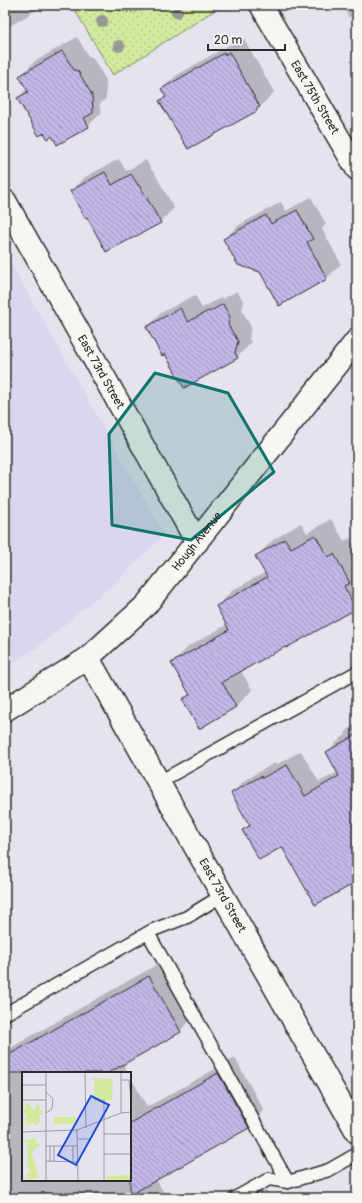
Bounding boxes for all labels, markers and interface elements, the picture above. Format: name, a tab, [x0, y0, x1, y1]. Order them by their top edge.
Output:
scale bar	[208, 26, 285, 52]
text: 20 m	[214, 33, 243, 48]
street label: East 75th Street	[288, 58, 343, 137]
street label: East 73rd Street	[74, 332, 128, 412]
street label: Hough Avenue	[169, 509, 225, 574]
street label: East 73rd Street	[196, 856, 250, 935]
inset map	[22, 1072, 131, 1181]

